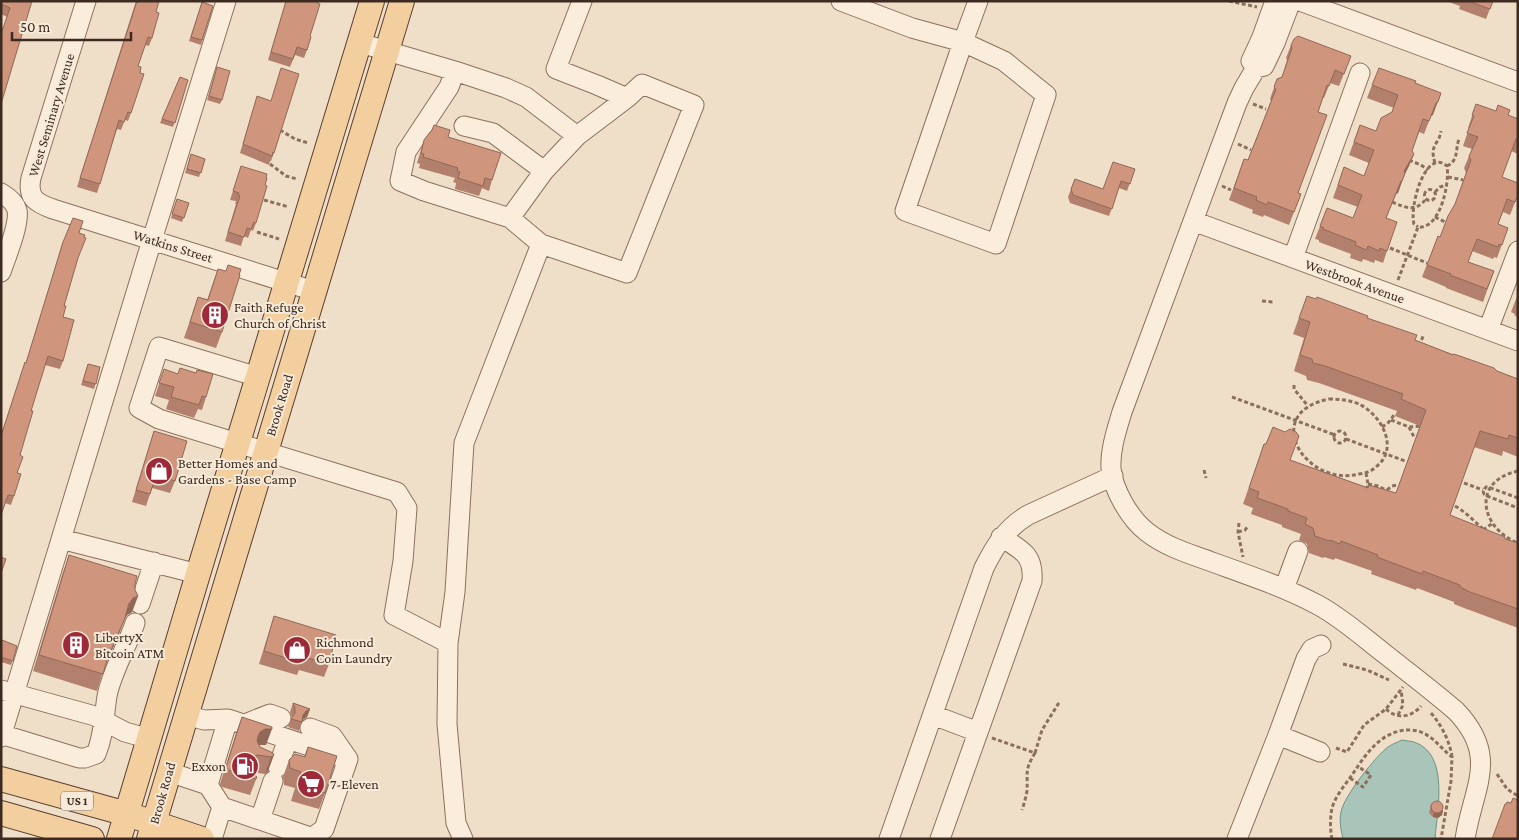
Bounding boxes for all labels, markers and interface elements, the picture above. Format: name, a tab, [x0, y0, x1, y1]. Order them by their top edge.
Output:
scale bar	[12, 10, 131, 42]
text: 50 m	[20, 19, 50, 35]
street label: West Seminary Avenue	[25, 51, 77, 179]
street label: Watkins Street	[131, 226, 215, 266]
street label: Westbrook Avenue	[1303, 256, 1407, 306]
place label: Faith Refuge Church of Christ	[234, 299, 326, 331]
building icon: Faith Refuge Church of Christ	[200, 300, 230, 330]
street label: Brook Road	[262, 371, 296, 438]
place label: Better Homes and Gardens - Base Camp	[178, 455, 297, 487]
shop icon: Better Homes and Gardens - Base Camp	[144, 456, 174, 486]
place label: LibertyX Bitcoin ATM	[95, 629, 164, 661]
building icon: LibertyX Bitcoin ATM	[61, 630, 91, 660]
place label: Richmond Coin Laundry	[316, 634, 393, 666]
shop icon: Richmond Coin Laundry	[282, 635, 312, 665]
fuel station icon: Exxon	[230, 751, 260, 781]
place label: Exxon	[191, 758, 226, 774]
street label: Brook Road	[146, 759, 179, 826]
supermarket icon: 7-Eleven	[296, 769, 326, 799]
place label: 7-Eleven	[330, 776, 379, 792]
road number: US 1	[61, 791, 93, 810]

